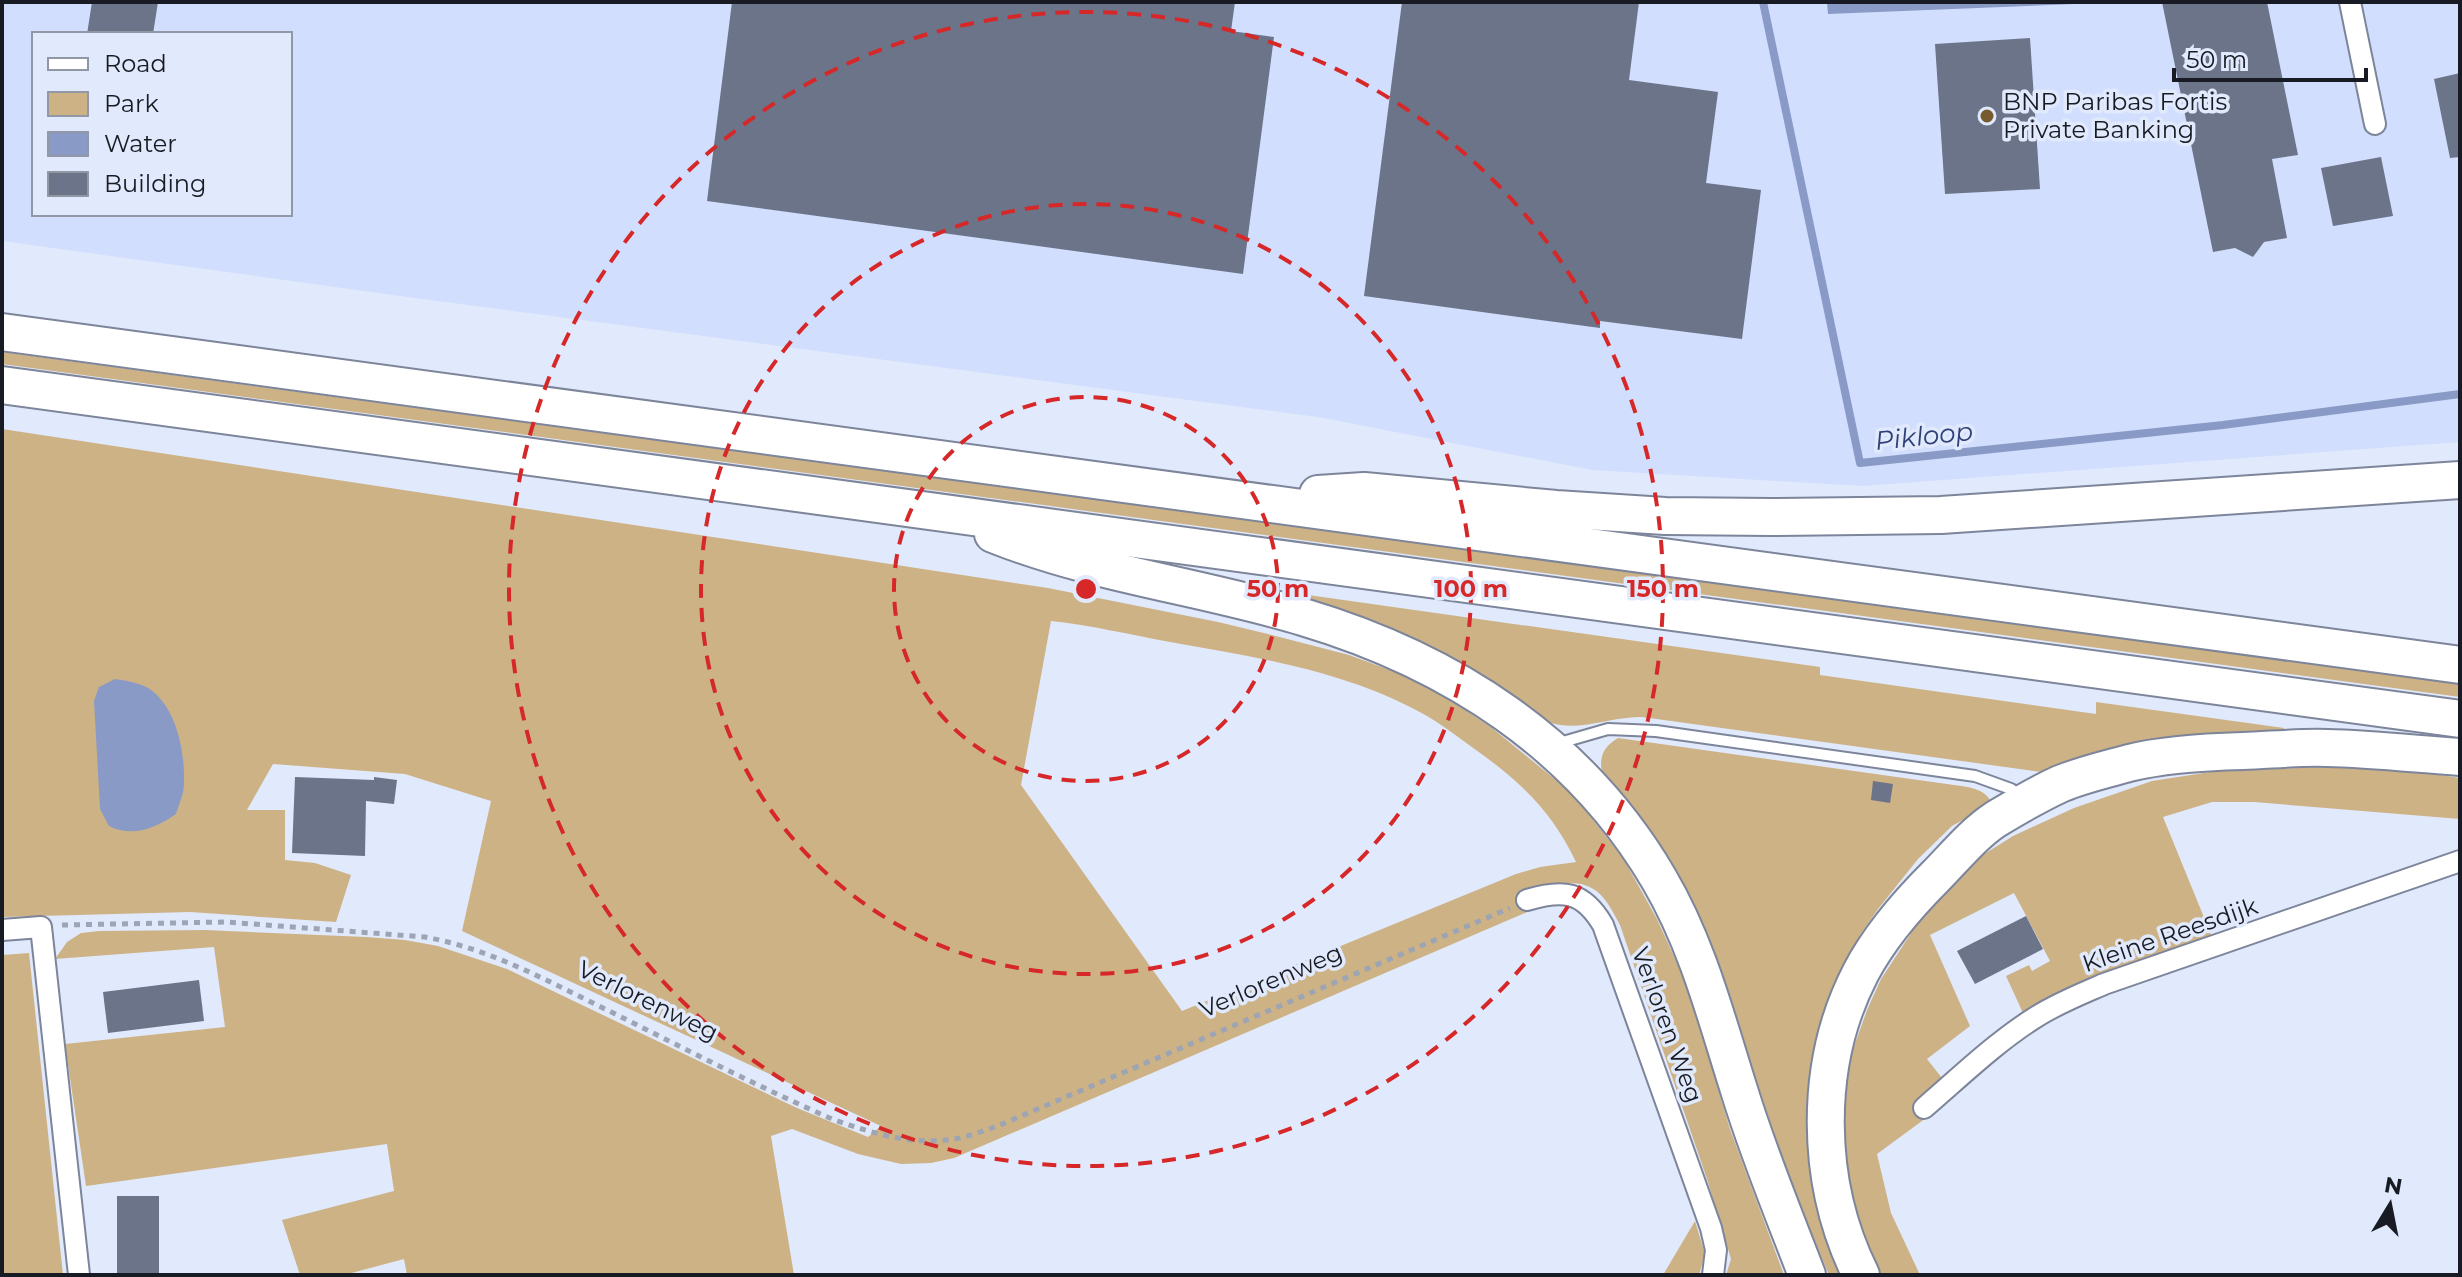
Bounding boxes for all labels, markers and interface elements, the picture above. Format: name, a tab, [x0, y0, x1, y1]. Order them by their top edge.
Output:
legend	[32, 32, 292, 216]
scale bar	[2174, 32, 2366, 82]
text: 50 m	[2186, 45, 2247, 74]
text: Road	[104, 49, 167, 78]
place label: BNP Paribas Fortis Private Banking	[2003, 87, 2227, 144]
text: Park	[104, 89, 159, 118]
marker: BNP Paribas Fortis Private Banking	[1978, 107, 1996, 125]
text: Water	[104, 129, 177, 158]
text: Building	[104, 169, 207, 198]
water label: Pikloop	[1873, 415, 1975, 457]
text: 50 m	[1247, 574, 1309, 603]
text: 100 m	[1434, 574, 1508, 603]
text: 150 m	[1627, 574, 1699, 603]
centre of rings	[1072, 575, 1100, 603]
street label: Kleine Reesdijk	[2079, 891, 2262, 978]
street label: Verlorenweg	[1195, 937, 1347, 1024]
street label: Verloren Weg	[1626, 943, 1709, 1107]
street label: Verlorenweg	[573, 954, 723, 1047]
north arrow	[2350, 1165, 2430, 1245]
text: N	[2382, 1171, 2404, 1201]

